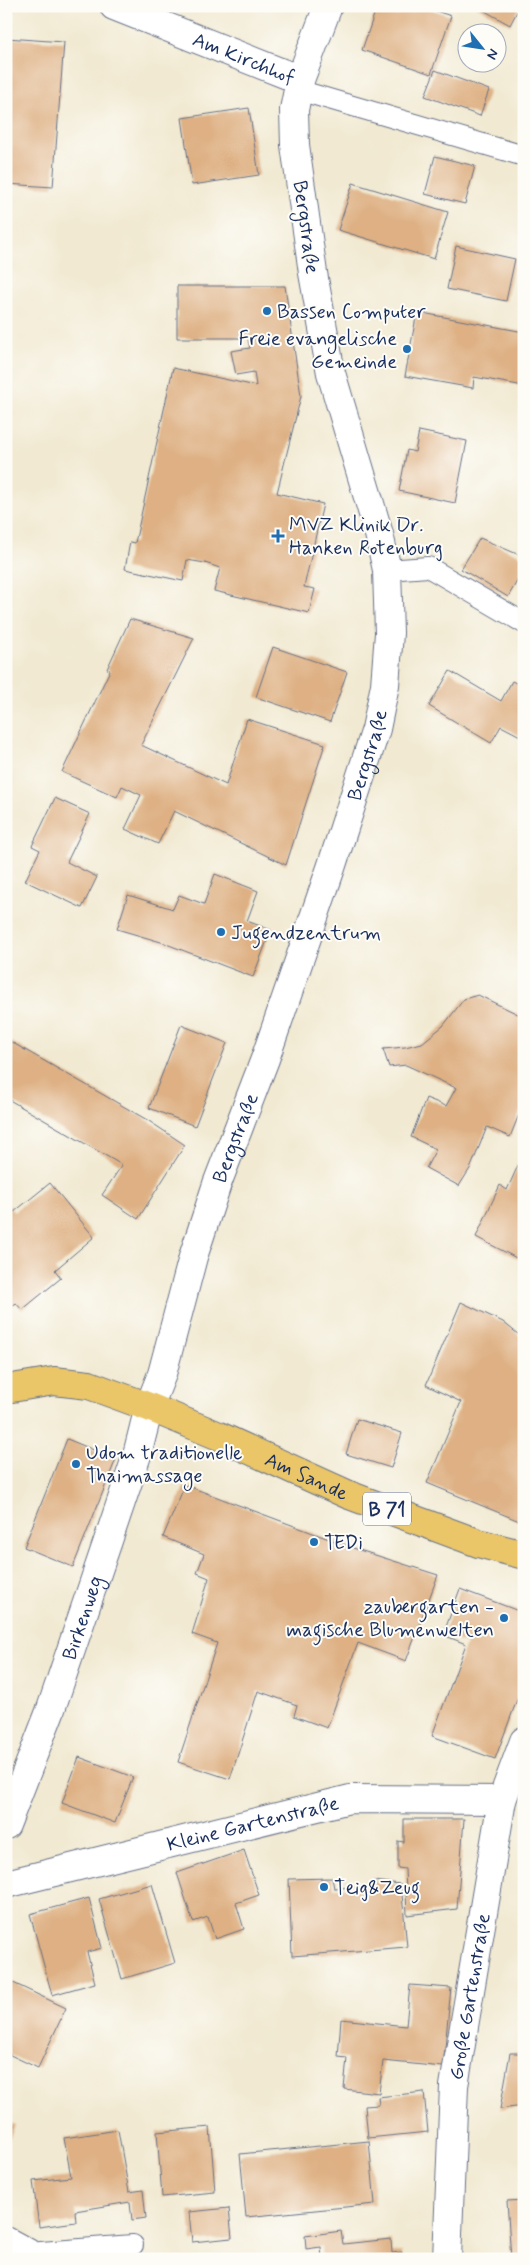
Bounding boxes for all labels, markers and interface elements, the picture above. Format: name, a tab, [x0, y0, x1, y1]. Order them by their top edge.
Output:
north arrow	[458, 22, 508, 72]
street label: Am Kirchhof	[188, 27, 299, 92]
text: N	[482, 45, 503, 63]
street label: Bergstraße	[285, 179, 325, 276]
place label: Bassen Computer	[277, 299, 426, 326]
marker: Bassen Computer	[261, 305, 273, 317]
place label: Freie evangelische Gemeinde	[239, 326, 397, 376]
marker: Freie evangelische Gemeinde	[401, 343, 413, 355]
place label: MVZ Klinik Dr. Hanken Rotenburg	[289, 512, 443, 562]
marker: MVZ Klinik Dr. Hanken Rotenburg	[271, 529, 285, 543]
street label: Bergstraße	[342, 707, 395, 805]
place label: Jugendzentrum	[231, 920, 381, 949]
marker: Jugendzentrum	[215, 926, 227, 938]
street label: Bergstraße	[207, 1089, 266, 1187]
place label: Udom traditionelle Thaimassage	[86, 1440, 243, 1491]
street label: Am Sande	[260, 1447, 352, 1508]
marker: Udom traditionelle Thaimassage	[70, 1458, 82, 1470]
road number: B 71	[363, 1492, 411, 1526]
place label: TEDi	[324, 1530, 363, 1557]
marker: TEDi	[308, 1536, 320, 1548]
street label: Birkenweg	[57, 1572, 111, 1664]
place label: zaubergarten - magische Blumenwelten	[286, 1594, 494, 1646]
marker: zaubergarten - magische Blumenwelten	[498, 1612, 510, 1624]
street label: Kleine Gartenstraße	[164, 1790, 342, 1859]
place label: Teig&Zeug	[334, 1875, 420, 1904]
marker: Teig&Zeug	[318, 1881, 330, 1893]
street label: Große Gartenstraße	[443, 1911, 498, 2082]

